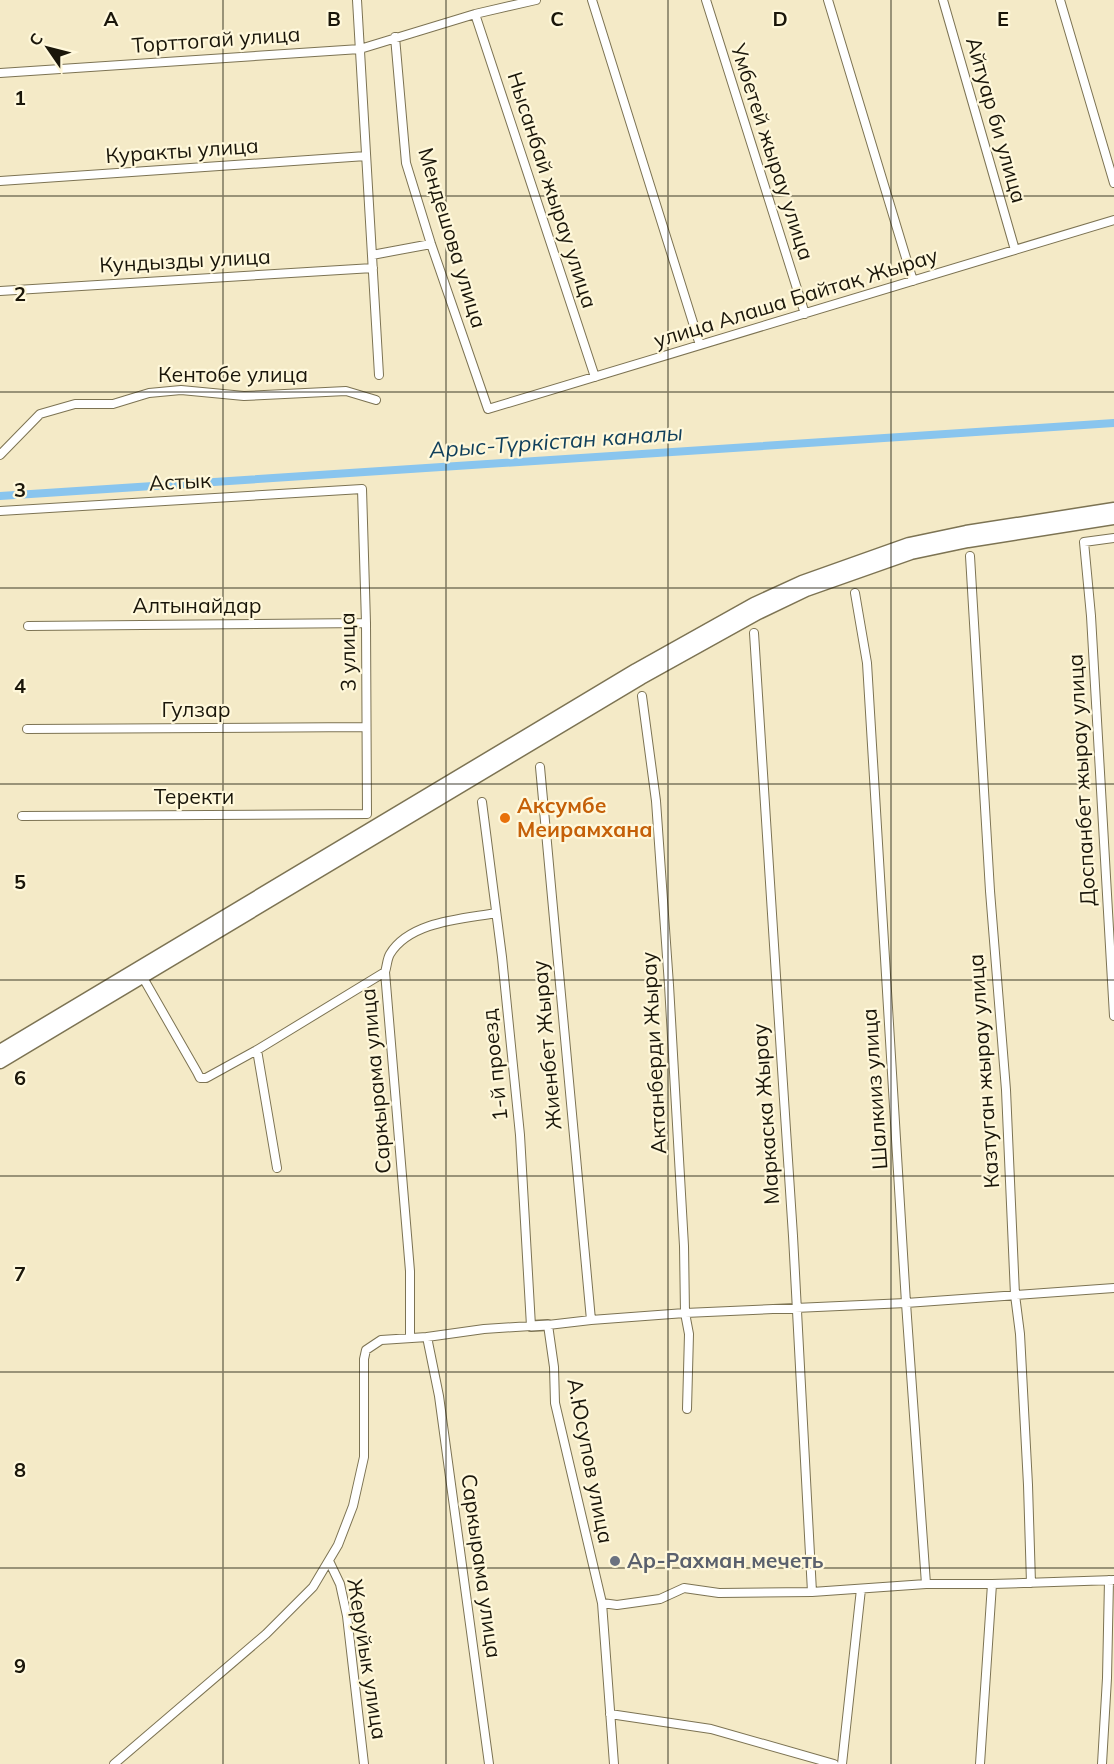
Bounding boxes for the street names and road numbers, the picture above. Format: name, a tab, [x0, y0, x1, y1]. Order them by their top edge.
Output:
street label: Торттогай улица	[131, 20, 301, 58]
street label: Айтуар би улица	[961, 34, 1033, 206]
street label: Умбетей жырау улица	[725, 39, 820, 263]
street label: Нысанбай жырау улица	[502, 68, 603, 311]
street label: Куракты улица	[104, 132, 259, 168]
street label: Мендешова улица	[413, 144, 493, 331]
street label: улица Алаша Байтақ Жырау	[650, 241, 941, 353]
street label: Кундызды улица	[99, 243, 271, 277]
street label: Кентобе улица	[158, 361, 308, 387]
street label: Астык	[148, 466, 213, 496]
street label: Алтынайдар	[132, 592, 262, 618]
street label: 3 улица	[333, 612, 361, 692]
street label: Доспанбет жырау улица	[1061, 653, 1101, 907]
street label: Гулзар	[161, 696, 231, 722]
street label: Теректи	[154, 783, 234, 809]
street label: Актанберди Жырау	[635, 951, 671, 1155]
street label: Казтуган жырау улица	[962, 953, 1004, 1189]
street label: Жиенбет Жырау	[526, 959, 566, 1131]
street label: Саркырама улица	[354, 987, 396, 1175]
street label: 1-й проезд	[475, 1008, 513, 1122]
street label: Шалкииз улица	[855, 1008, 893, 1171]
street label: Маркаска Жырау	[746, 1023, 784, 1205]
street label: А.Юсупов улица	[562, 1376, 620, 1546]
street label: Саркырама улица	[456, 1472, 508, 1660]
street label: Жеруйык улица	[342, 1577, 394, 1741]

